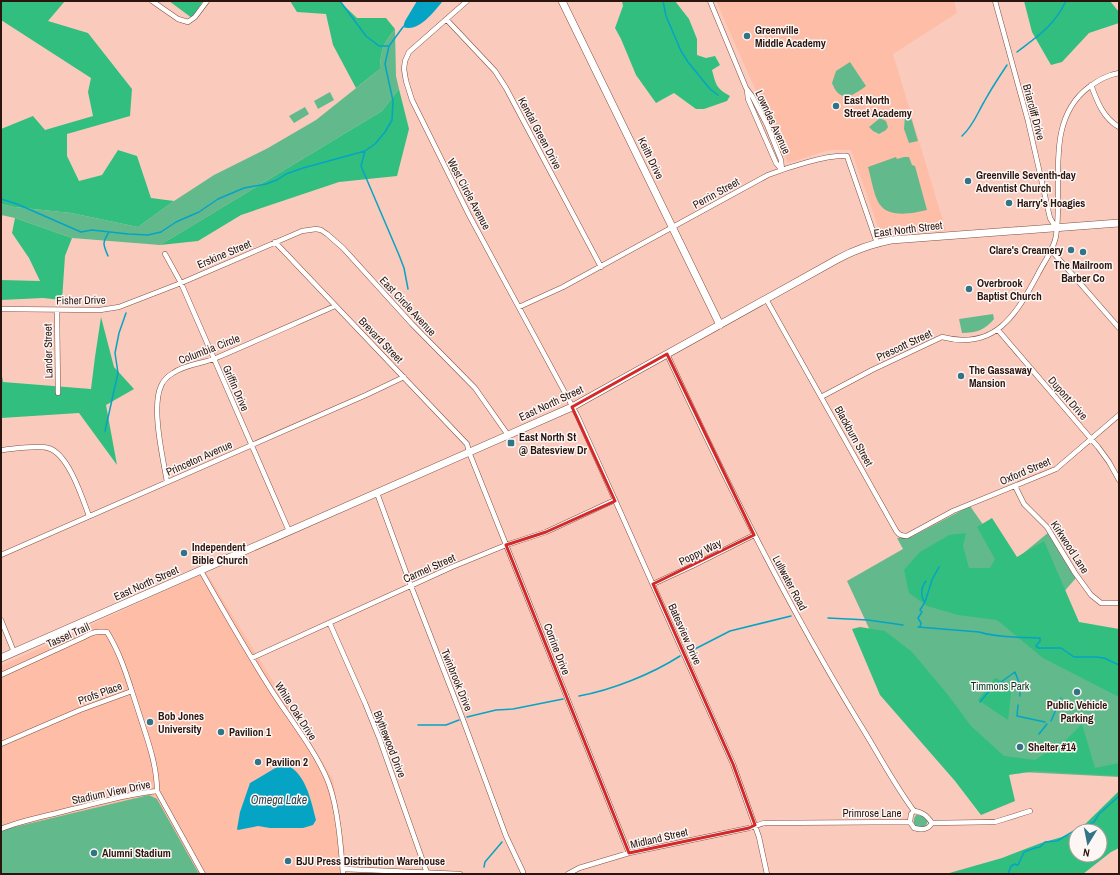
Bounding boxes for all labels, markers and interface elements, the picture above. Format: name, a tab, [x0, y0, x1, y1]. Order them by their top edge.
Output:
place label: Greenville Middle Academy	[755, 23, 826, 50]
marker: Greenville Middle Academy	[742, 31, 752, 41]
street label: Briarcliff Drive	[1020, 82, 1048, 142]
street label: Lowndes Avenue	[752, 88, 794, 156]
place label: East North Street Academy	[844, 93, 912, 120]
street label: Kendal Green Drive	[515, 95, 565, 171]
marker: East North Street Academy	[831, 101, 841, 111]
street label: Keith Drive	[635, 135, 667, 181]
street label: West Circle Avenue	[444, 156, 494, 232]
place label: Greenville Seventh-day Adventist Church	[976, 168, 1076, 195]
street label: Perrin Street	[690, 174, 742, 212]
marker: Greenville Seventh-day Adventist Church	[963, 176, 973, 186]
place label: Harry's Hoagies	[1017, 196, 1085, 210]
marker: Harry's Hoagies	[1004, 198, 1014, 208]
street label: East North Street	[873, 218, 944, 240]
street label: Erskine Street	[195, 236, 253, 272]
place label: Clare's Creamery	[989, 243, 1063, 257]
marker: Clare's Creamery	[1066, 245, 1076, 255]
marker: The Mailroom Barber Co	[1078, 247, 1088, 257]
place label: The Mailroom Barber Co	[1054, 258, 1112, 285]
street label: East Circle Avenue	[377, 273, 439, 339]
place label: Overbrook Baptist Church	[977, 276, 1042, 303]
marker: Overbrook Baptist Church	[964, 284, 974, 294]
street label: Fisher Drive	[56, 293, 106, 307]
street label: Brevard Street	[356, 314, 407, 366]
street label: Lander Street	[41, 323, 55, 378]
street label: Prescott Street	[874, 326, 934, 364]
street label: Columbia Circle	[176, 331, 242, 367]
street label: Griffin Drive	[220, 363, 252, 413]
place label: The Gassaway Mansion	[969, 363, 1032, 390]
marker: The Gassaway Mansion	[956, 371, 966, 381]
street label: Dupont Drive	[1045, 373, 1091, 423]
street label: East North Street	[517, 382, 586, 424]
street label: Blackburn Street	[832, 403, 877, 469]
place label: East North St @ Batesview Dr	[519, 430, 587, 457]
street label: Princeton Avenue	[164, 437, 234, 479]
marker: East North St @ Batesview Dr	[506, 438, 516, 448]
street label: Oxford Street	[998, 454, 1053, 488]
street label: Kirkwood Lane	[1048, 518, 1092, 576]
street label: Poppy Way	[676, 535, 724, 568]
place label: Independent Bible Church	[192, 540, 248, 567]
marker: Independent Bible Church	[179, 548, 189, 558]
street label: Carmel Street	[401, 550, 458, 586]
street label: Lullwater Road	[770, 553, 810, 613]
street label: East North Street	[112, 562, 181, 603]
street label: Batesview Drive	[665, 601, 705, 667]
street label: Tassel Trail	[44, 619, 92, 651]
street label: Corrine Drive	[541, 621, 573, 677]
street label: Twinbrook Drive	[438, 647, 476, 713]
street label: Profs Place	[76, 679, 124, 707]
street label: White Oak Drive	[272, 679, 320, 743]
park label: Timmons Park	[971, 679, 1030, 693]
marker: Public Vehicle Parking	[1072, 687, 1082, 697]
place label: Public Vehicle Parking	[1047, 698, 1107, 725]
street label: Blythewood Drive	[371, 708, 409, 780]
place label: Bob Jones University	[158, 709, 204, 736]
marker: Bob Jones University	[145, 717, 155, 727]
place label: Pavilion 1	[229, 725, 271, 739]
marker: Pavilion 1	[216, 727, 226, 737]
place label: Shelter #14	[1028, 740, 1076, 754]
marker: Shelter #14	[1015, 742, 1025, 752]
place label: Pavilion 2	[266, 755, 308, 769]
marker: Pavilion 2	[253, 757, 263, 767]
street label: Stadium View Drive	[70, 777, 152, 807]
water label: Omega Lake	[251, 792, 308, 808]
street label: Primrose Lane	[842, 806, 902, 820]
north arrow	[1068, 823, 1108, 863]
street label: Midland Street	[629, 824, 690, 851]
text: N	[1082, 845, 1091, 860]
place label: Alumni Stadium	[102, 846, 171, 860]
marker: Alumni Stadium	[89, 848, 99, 858]
place label: BJU Press Distribution Warehouse	[296, 854, 445, 868]
marker: BJU Press Distribution Warehouse	[283, 856, 293, 866]

